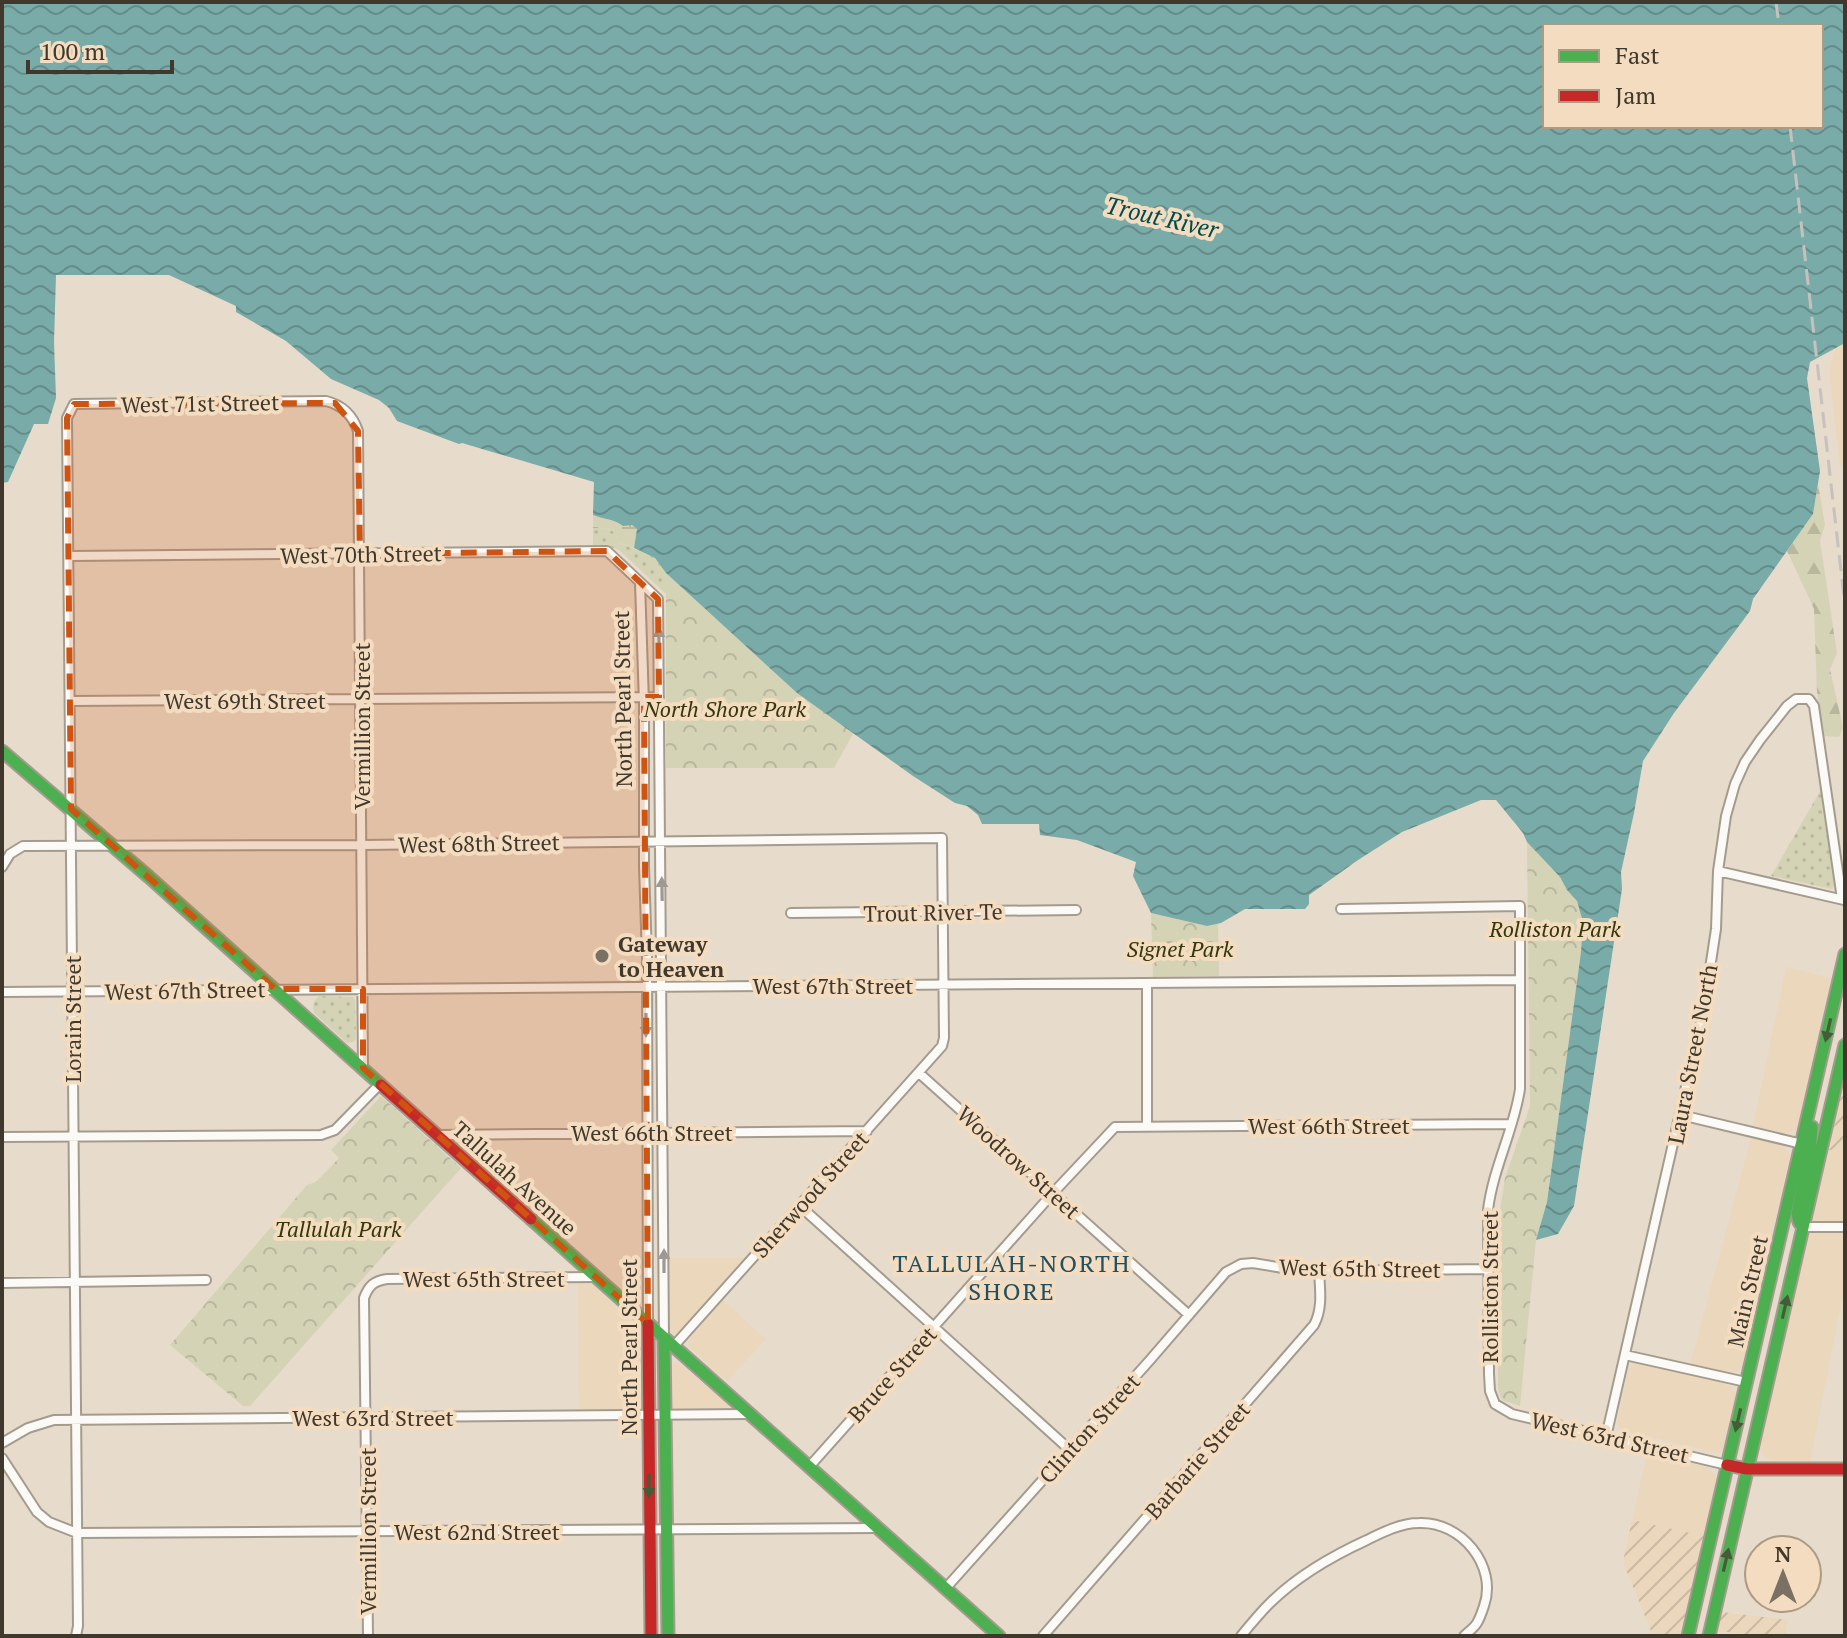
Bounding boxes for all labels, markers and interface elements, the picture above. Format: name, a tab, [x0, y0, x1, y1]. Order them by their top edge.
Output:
scale bar	[28, 24, 172, 74]
legend	[1543, 24, 1823, 128]
text: 100 m	[40, 35, 105, 67]
text: Fast	[1615, 39, 1660, 71]
text: Jam	[1615, 79, 1656, 111]
water label: Trout River	[1102, 188, 1223, 246]
street label: West 71st Street	[121, 387, 279, 419]
street label: West 70th Street	[280, 538, 442, 570]
street label: North Pearl Street	[606, 610, 638, 788]
one-way arrow	[653, 626, 665, 651]
street label: Vermillion Street	[347, 642, 376, 810]
street label: West 69th Street	[164, 686, 326, 715]
park label: North Shore Park	[643, 694, 807, 723]
street label: West 68th Street	[398, 827, 560, 859]
one-way arrow	[656, 876, 668, 901]
street label: Trout River Te	[863, 896, 1003, 928]
park label: Rolliston Park	[1488, 914, 1621, 943]
place label: Gateway to Heaven	[618, 929, 724, 983]
park label: Signet Park	[1127, 934, 1234, 963]
marker: Gateway to Heaven	[593, 947, 611, 965]
street label: Lorain Street	[58, 955, 87, 1083]
street label: Laura Street North	[1660, 962, 1724, 1146]
street label: West 67th Street	[753, 971, 913, 1000]
street label: West 67th Street	[104, 974, 266, 1006]
one-way arrow	[640, 1013, 652, 1038]
one-way arrow	[1821, 1018, 1834, 1043]
street label: Woodrow Street	[951, 1099, 1087, 1225]
street label: West 66th Street	[1248, 1111, 1410, 1140]
street label: Tallulah Avenue	[447, 1115, 583, 1241]
street label: West 66th Street	[571, 1118, 733, 1147]
street label: Sherwood Street	[745, 1125, 875, 1263]
street label: Rolliston Street	[1475, 1211, 1504, 1363]
park label: Tallulah Park	[274, 1214, 402, 1243]
street label: Main Street	[1720, 1232, 1774, 1350]
district label: TALLULAH-NORTH SHORE	[893, 1247, 1131, 1307]
one-way arrow	[658, 1248, 670, 1273]
street label: West 65th Street	[1279, 1252, 1441, 1284]
street label: North Pearl Street	[614, 1259, 643, 1435]
street label: West 65th Street	[403, 1264, 565, 1293]
one-way arrow	[1779, 1294, 1792, 1319]
street label: Bruce Street	[841, 1320, 943, 1428]
street label: Clinton Street	[1032, 1367, 1146, 1489]
street label: Barbarie Street	[1138, 1395, 1256, 1525]
street label: West 63rd Street	[292, 1403, 454, 1432]
street label: West 63rd Street	[1528, 1405, 1692, 1469]
one-way arrow	[1731, 1408, 1744, 1433]
street label: Vermillion Street	[353, 1447, 382, 1615]
one-way arrow	[643, 1474, 655, 1499]
street label: West 62nd Street	[394, 1517, 560, 1546]
north arrow	[1743, 1534, 1823, 1614]
text: N	[1775, 1539, 1792, 1568]
one-way arrow	[1721, 1547, 1733, 1572]

